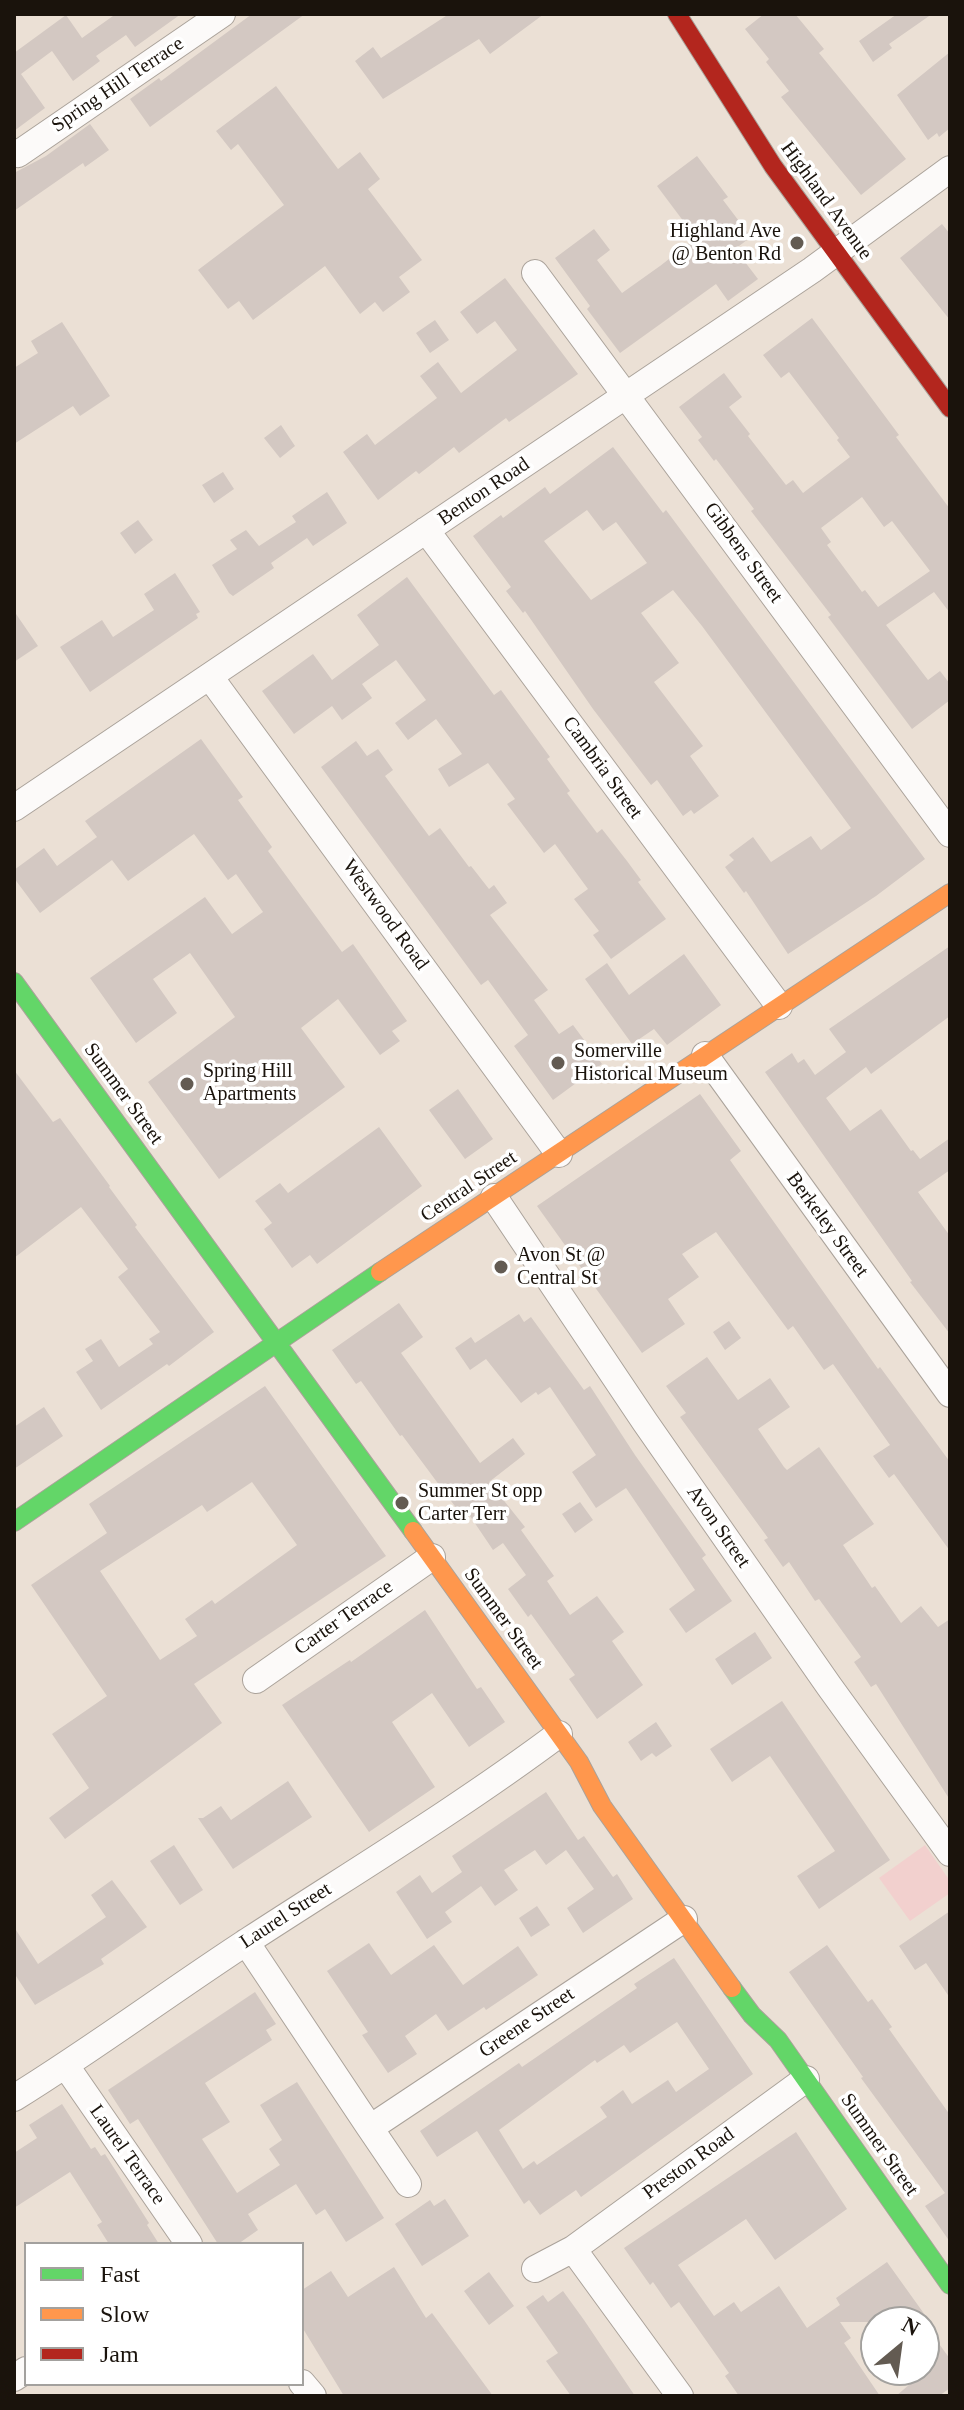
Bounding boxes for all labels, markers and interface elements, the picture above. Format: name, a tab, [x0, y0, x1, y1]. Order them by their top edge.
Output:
street label: Spring Hill Terrace	[47, 32, 189, 138]
street label: Highland Avenue	[775, 137, 877, 265]
place label: Highland Ave @ Benton Rd	[670, 220, 781, 267]
marker: Highland Ave @ Benton Rd	[788, 234, 806, 252]
street label: Benton Road	[434, 453, 534, 531]
street label: Gibbens Street	[699, 498, 787, 608]
street label: Cambria Street	[557, 712, 647, 824]
street label: Westwood Road	[337, 855, 433, 975]
street label: Summer Street	[78, 1039, 168, 1149]
place label: Somerville Historical Museum	[574, 1040, 728, 1087]
marker: Somerville Historical Museum	[549, 1054, 567, 1072]
place label: Spring Hill Apartments	[203, 1060, 296, 1107]
marker: Spring Hill Apartments	[178, 1075, 196, 1093]
street label: Central Street	[416, 1146, 522, 1228]
street label: Berkeley Street	[781, 1168, 873, 1282]
place label: Avon St @ Central St	[517, 1244, 605, 1291]
marker: Avon St @ Central St	[492, 1258, 510, 1276]
place label: Summer St opp Carter Terr	[418, 1480, 542, 1527]
street label: Avon Street	[681, 1481, 755, 1573]
marker: Summer St opp Carter Terr	[393, 1494, 411, 1512]
street label: Summer Street	[458, 1564, 548, 1674]
street label: Carter Terrace	[290, 1575, 398, 1661]
street label: Laurel Street	[236, 1878, 336, 1954]
street label: Greene Street	[475, 1982, 579, 2064]
street label: Summer Street	[835, 2089, 923, 2201]
street label: Laurel Terrace	[84, 2100, 170, 2210]
street label: Preston Road	[639, 2123, 739, 2205]
legend	[24, 2242, 304, 2386]
text: Fast	[100, 2261, 140, 2287]
text: Slow	[100, 2301, 149, 2327]
north arrow	[860, 2306, 940, 2386]
text: N	[898, 2312, 924, 2341]
text: Jam	[100, 2341, 139, 2367]

